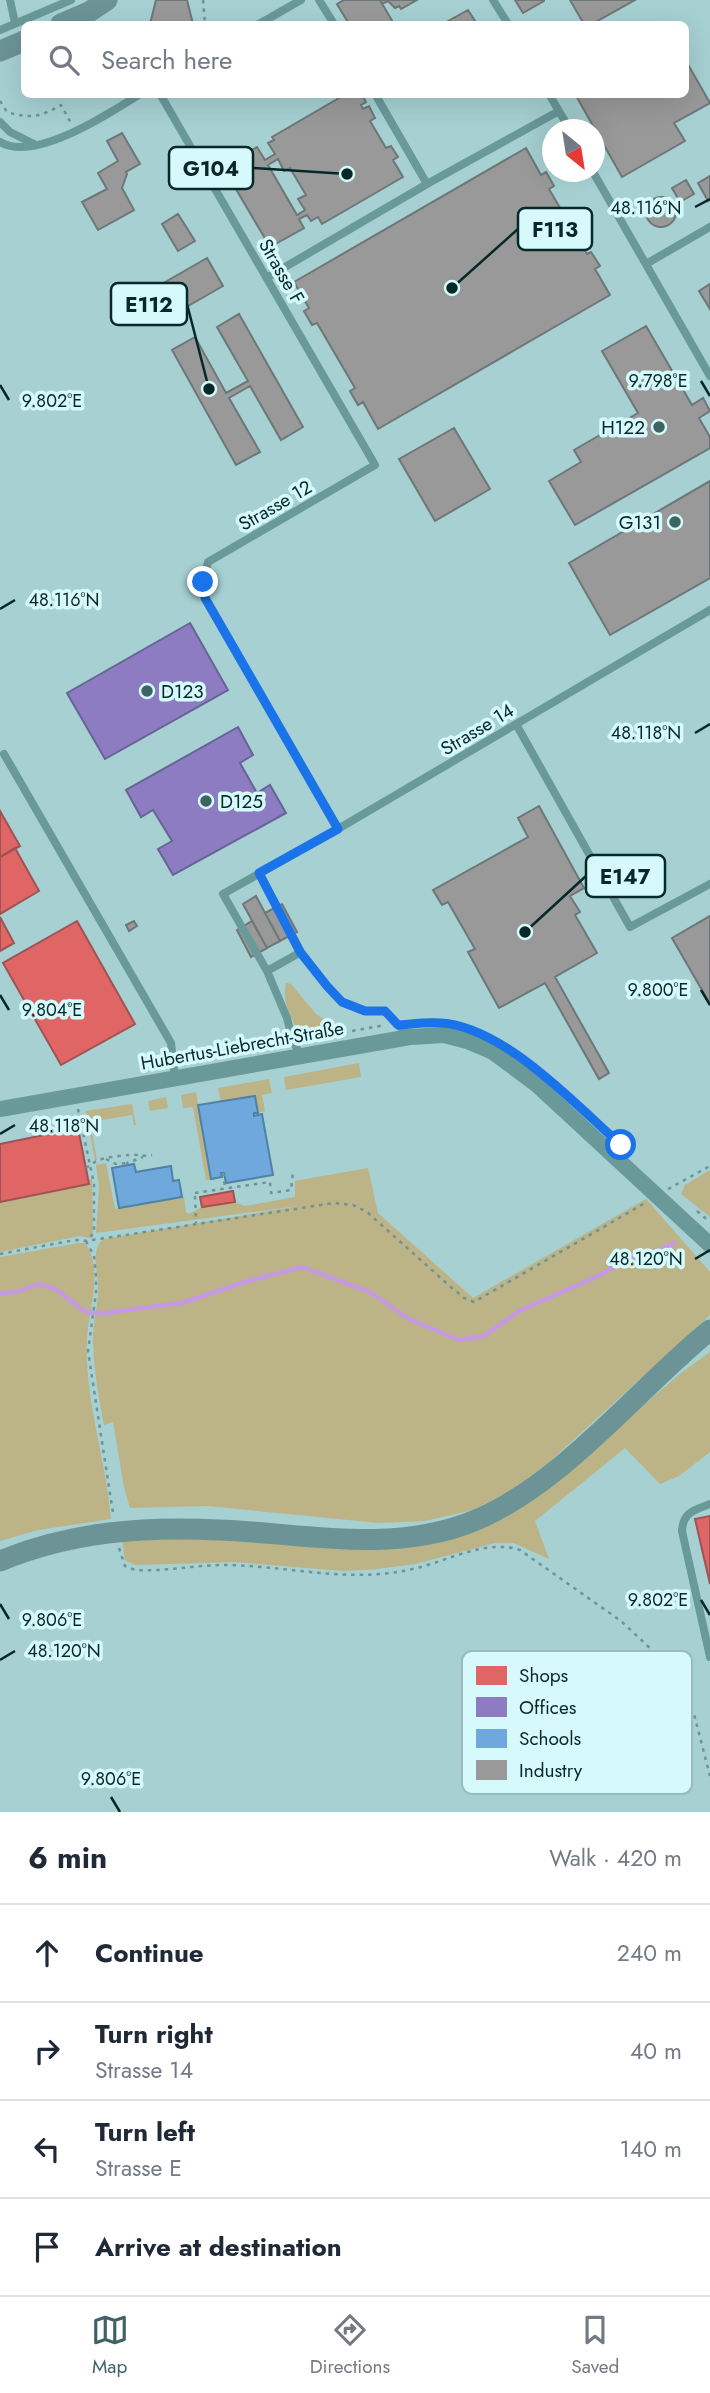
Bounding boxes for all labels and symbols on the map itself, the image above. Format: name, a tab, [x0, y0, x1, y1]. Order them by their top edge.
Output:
north arrow	[542, 119, 605, 182]
callout: G104	[169, 147, 253, 189]
text: G104	[183, 154, 239, 184]
text: 48.116°N	[611, 195, 681, 221]
callout: F113	[518, 208, 592, 250]
text: F113	[532, 215, 578, 245]
street label: Strasse F	[252, 234, 311, 309]
callout: E112	[111, 283, 187, 325]
text: E112	[125, 290, 173, 320]
text: 9.798°E	[628, 368, 688, 394]
text: 9.802°E	[22, 388, 82, 414]
place label: H122	[601, 414, 645, 441]
marker: H122	[651, 419, 667, 435]
street label: Strasse 12	[234, 474, 317, 537]
place label: G131	[619, 509, 661, 536]
marker: G131	[667, 514, 683, 530]
route end	[187, 566, 218, 597]
text: 48.116°N	[29, 587, 99, 613]
place label: D123	[161, 678, 204, 705]
marker: D123	[139, 683, 155, 699]
street label: Strasse 14	[436, 697, 519, 762]
text: 48.118°N	[611, 720, 681, 746]
place label: D125	[220, 788, 263, 815]
marker: D125	[198, 793, 214, 809]
callout: E147	[586, 855, 665, 897]
text: E147	[600, 862, 651, 892]
text: 9.800°E	[628, 977, 688, 1003]
text: 9.804°E	[22, 997, 82, 1023]
street label: Hubertus-Liebrecht-Straße	[138, 1014, 346, 1077]
text: 48.118°N	[29, 1113, 99, 1139]
route start	[605, 1129, 636, 1160]
text: 48.120°N	[609, 1246, 683, 1272]
text: 9.802°E	[628, 1587, 688, 1613]
text: 9.806°E	[22, 1607, 82, 1633]
text: 48.120°N	[27, 1638, 101, 1664]
legend	[462, 1651, 692, 1794]
text: Shops	[519, 1662, 569, 1689]
text: Offices	[519, 1694, 577, 1721]
text: Schools	[519, 1725, 582, 1752]
text: Industry	[519, 1757, 583, 1784]
text: 9.806°E	[81, 1766, 141, 1792]

